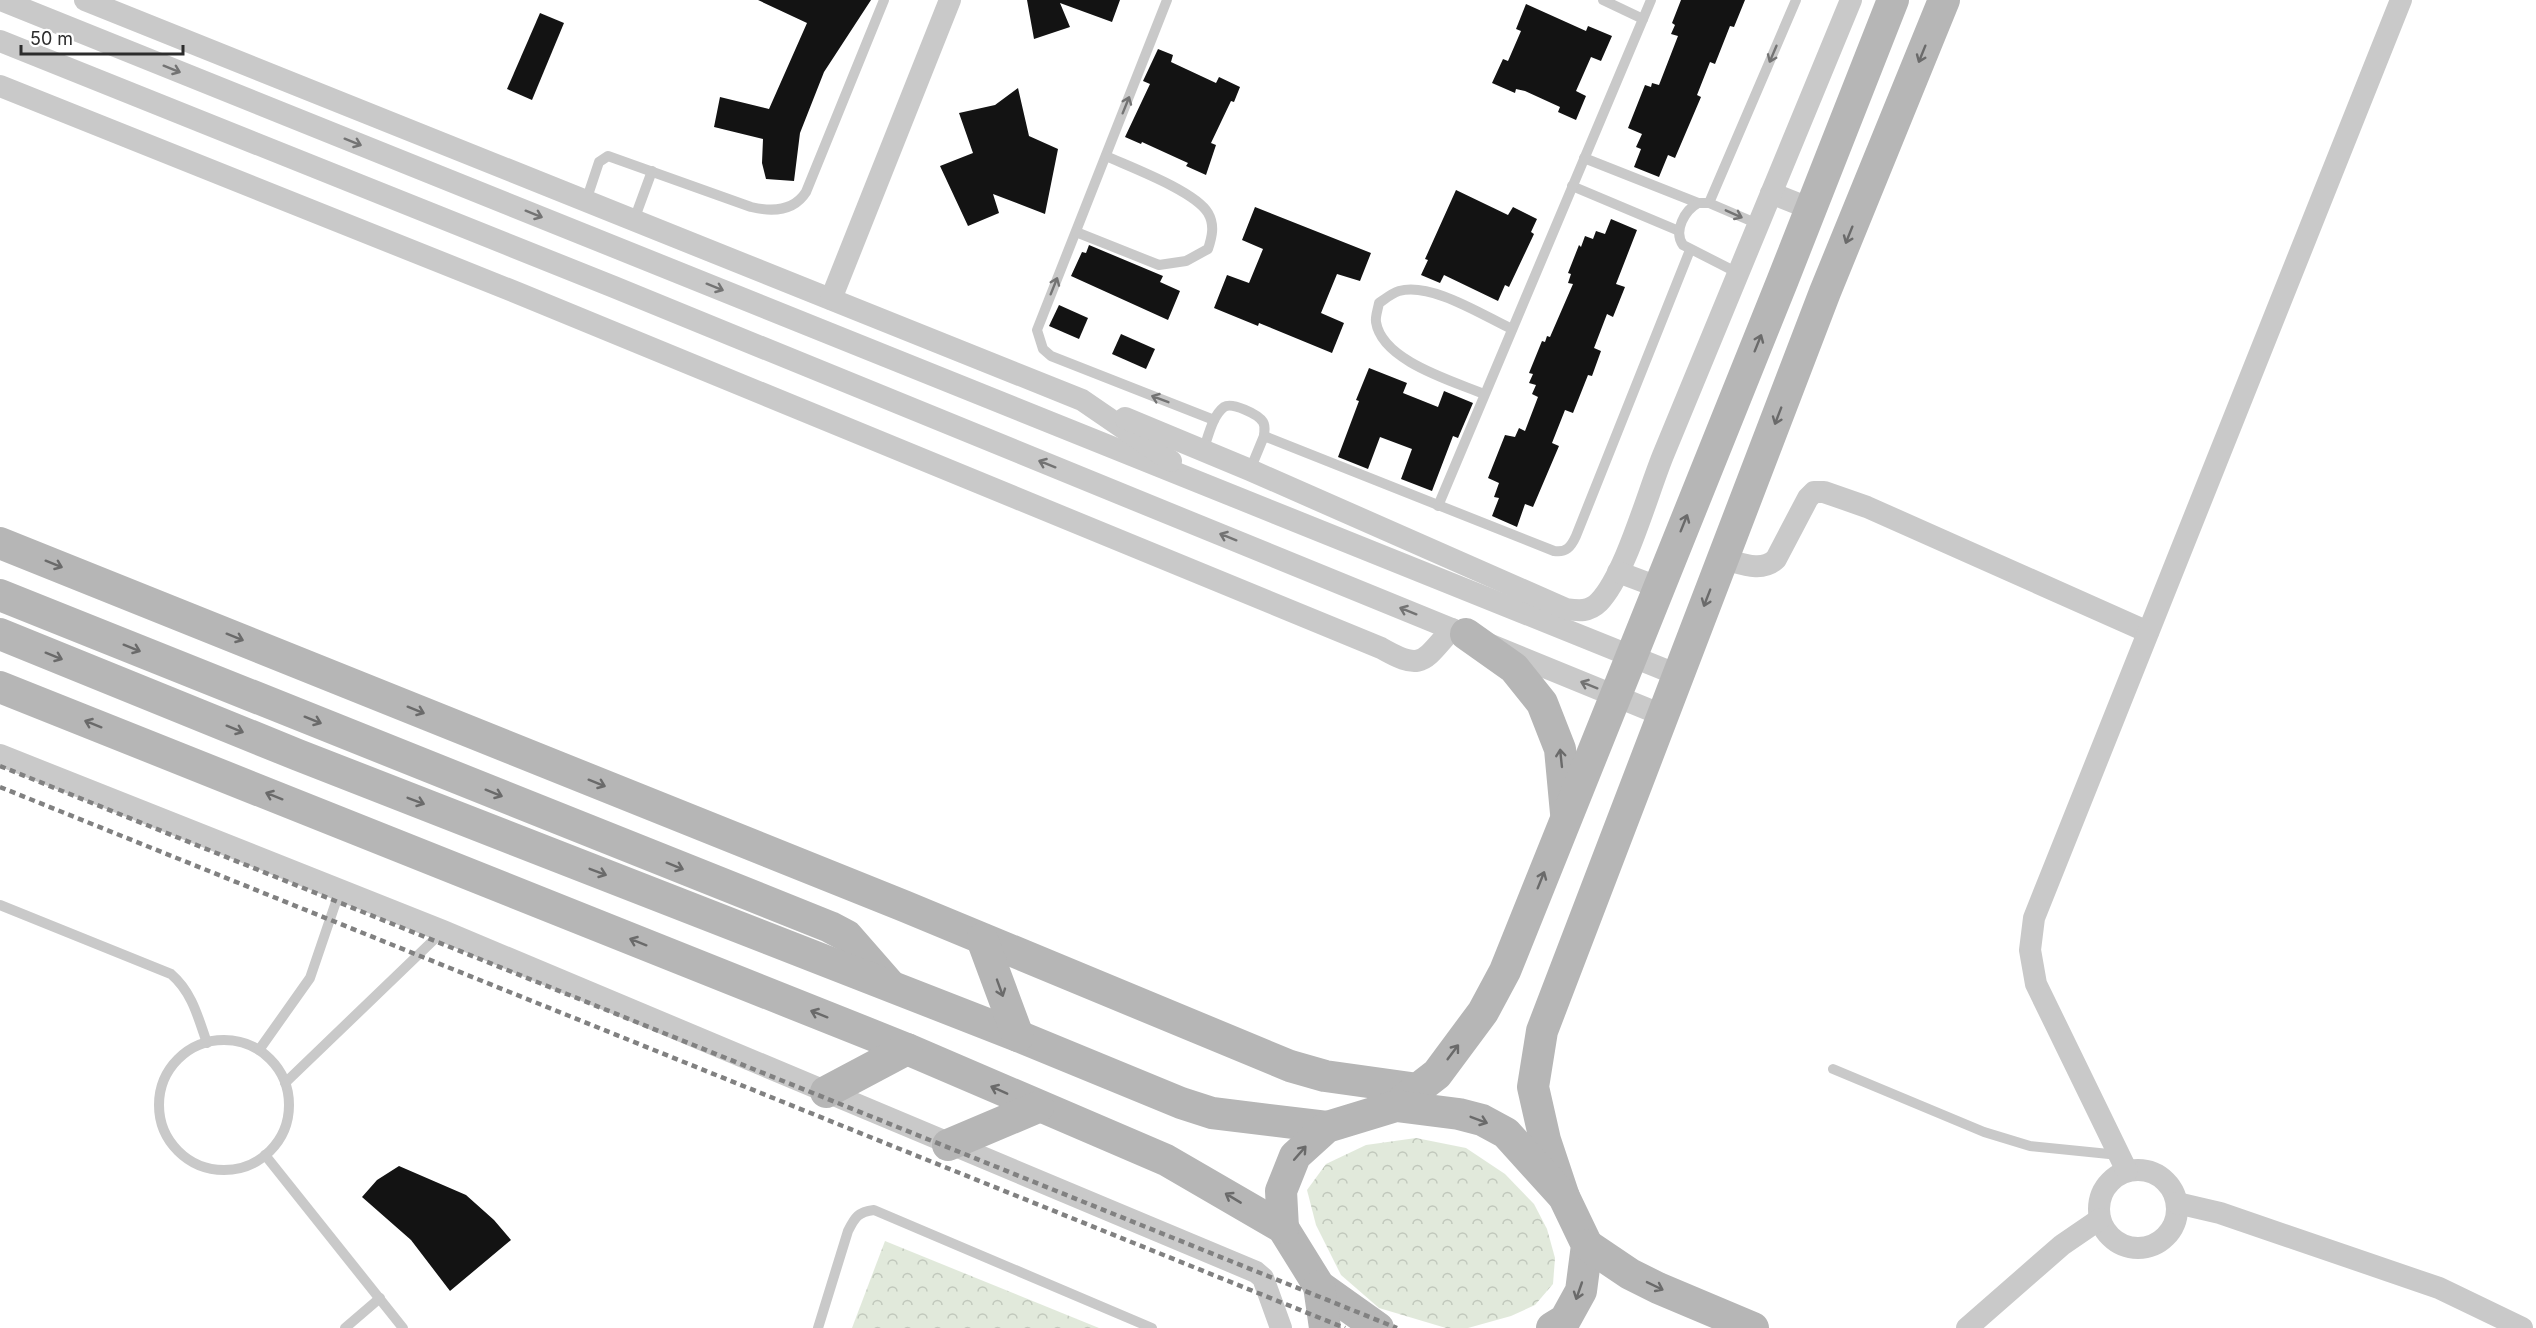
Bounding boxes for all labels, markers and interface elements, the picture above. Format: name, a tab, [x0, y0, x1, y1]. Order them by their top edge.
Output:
scale bar	[21, 18, 183, 56]
text: 50 m	[30, 28, 73, 49]
one-way arrow	[1767, 44, 1778, 62]
one-way arrow	[1916, 44, 1927, 63]
one-way arrow	[163, 64, 181, 75]
one-way arrow	[1121, 96, 1132, 115]
one-way arrow	[344, 137, 362, 148]
one-way arrow	[1724, 208, 1742, 220]
one-way arrow	[525, 209, 543, 220]
one-way arrow	[1843, 225, 1854, 244]
one-way arrow	[1049, 277, 1060, 296]
one-way arrow	[705, 282, 724, 293]
one-way arrow	[1753, 334, 1764, 352]
one-way arrow	[1151, 393, 1170, 404]
one-way arrow	[1771, 407, 1782, 425]
one-way arrow	[1038, 458, 1057, 469]
one-way arrow	[1679, 514, 1690, 533]
one-way arrow	[1219, 531, 1237, 542]
one-way arrow	[45, 560, 63, 571]
one-way arrow	[1701, 589, 1712, 607]
one-way arrow	[1400, 605, 1418, 616]
one-way arrow	[226, 632, 244, 643]
one-way arrow	[123, 643, 141, 654]
one-way arrow	[44, 651, 63, 662]
one-way arrow	[1580, 679, 1599, 690]
one-way arrow	[407, 705, 425, 716]
one-way arrow	[304, 715, 322, 726]
one-way arrow	[84, 718, 103, 729]
one-way arrow	[225, 724, 244, 735]
one-way arrow	[1555, 749, 1566, 769]
one-way arrow	[587, 778, 606, 789]
one-way arrow	[484, 788, 503, 799]
one-way arrow	[265, 790, 284, 801]
one-way arrow	[406, 796, 425, 807]
one-way arrow	[665, 861, 684, 872]
one-way arrow	[588, 867, 607, 878]
one-way arrow	[1536, 871, 1547, 889]
one-way arrow	[629, 936, 648, 947]
one-way arrow	[995, 978, 1006, 996]
one-way arrow	[810, 1008, 829, 1019]
one-way arrow	[1447, 1045, 1459, 1061]
one-way arrow	[990, 1083, 1008, 1094]
one-way arrow	[1470, 1116, 1488, 1127]
one-way arrow	[1293, 1146, 1307, 1161]
one-way arrow	[1225, 1192, 1242, 1204]
one-way arrow	[1572, 1281, 1583, 1300]
one-way arrow	[1645, 1281, 1663, 1293]

